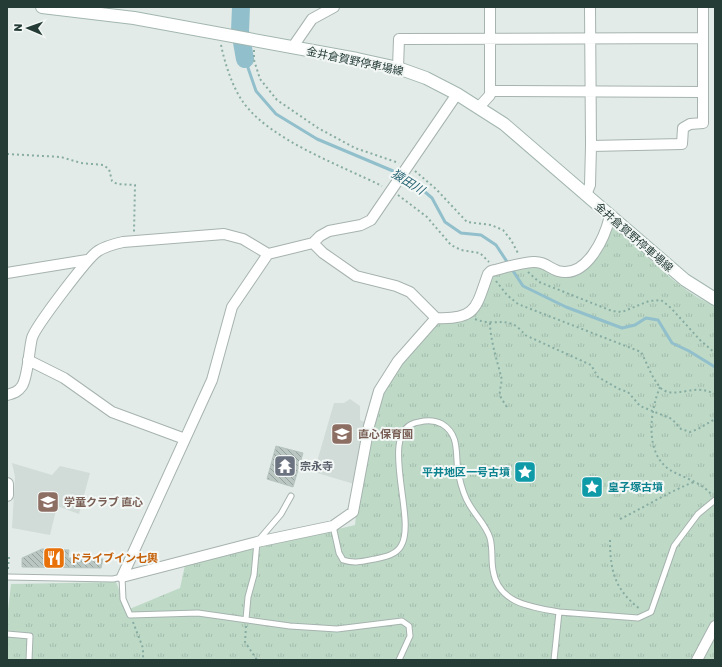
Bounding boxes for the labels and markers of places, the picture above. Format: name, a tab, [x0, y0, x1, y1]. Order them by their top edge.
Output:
school or university icon: 直心保育園	[329, 421, 355, 447]
place label: 直心保育園	[358, 428, 413, 441]
temple icon: 宗永寺	[272, 453, 298, 479]
place icon: 平井地区一号古墳	[512, 459, 538, 485]
place label: 宗永寺	[300, 460, 333, 473]
place label: 平井地区一号古墳	[422, 466, 510, 479]
place icon: 皇子塚古墳	[579, 474, 605, 500]
place label: 皇子塚古墳	[608, 481, 663, 494]
school or university icon: 学童クラブ 直心	[35, 489, 61, 515]
place label: 学童クラブ 直心	[64, 496, 143, 509]
restaurant icon: ドライブイン七輿	[41, 545, 67, 571]
place label: ドライブイン七輿	[70, 552, 158, 565]

